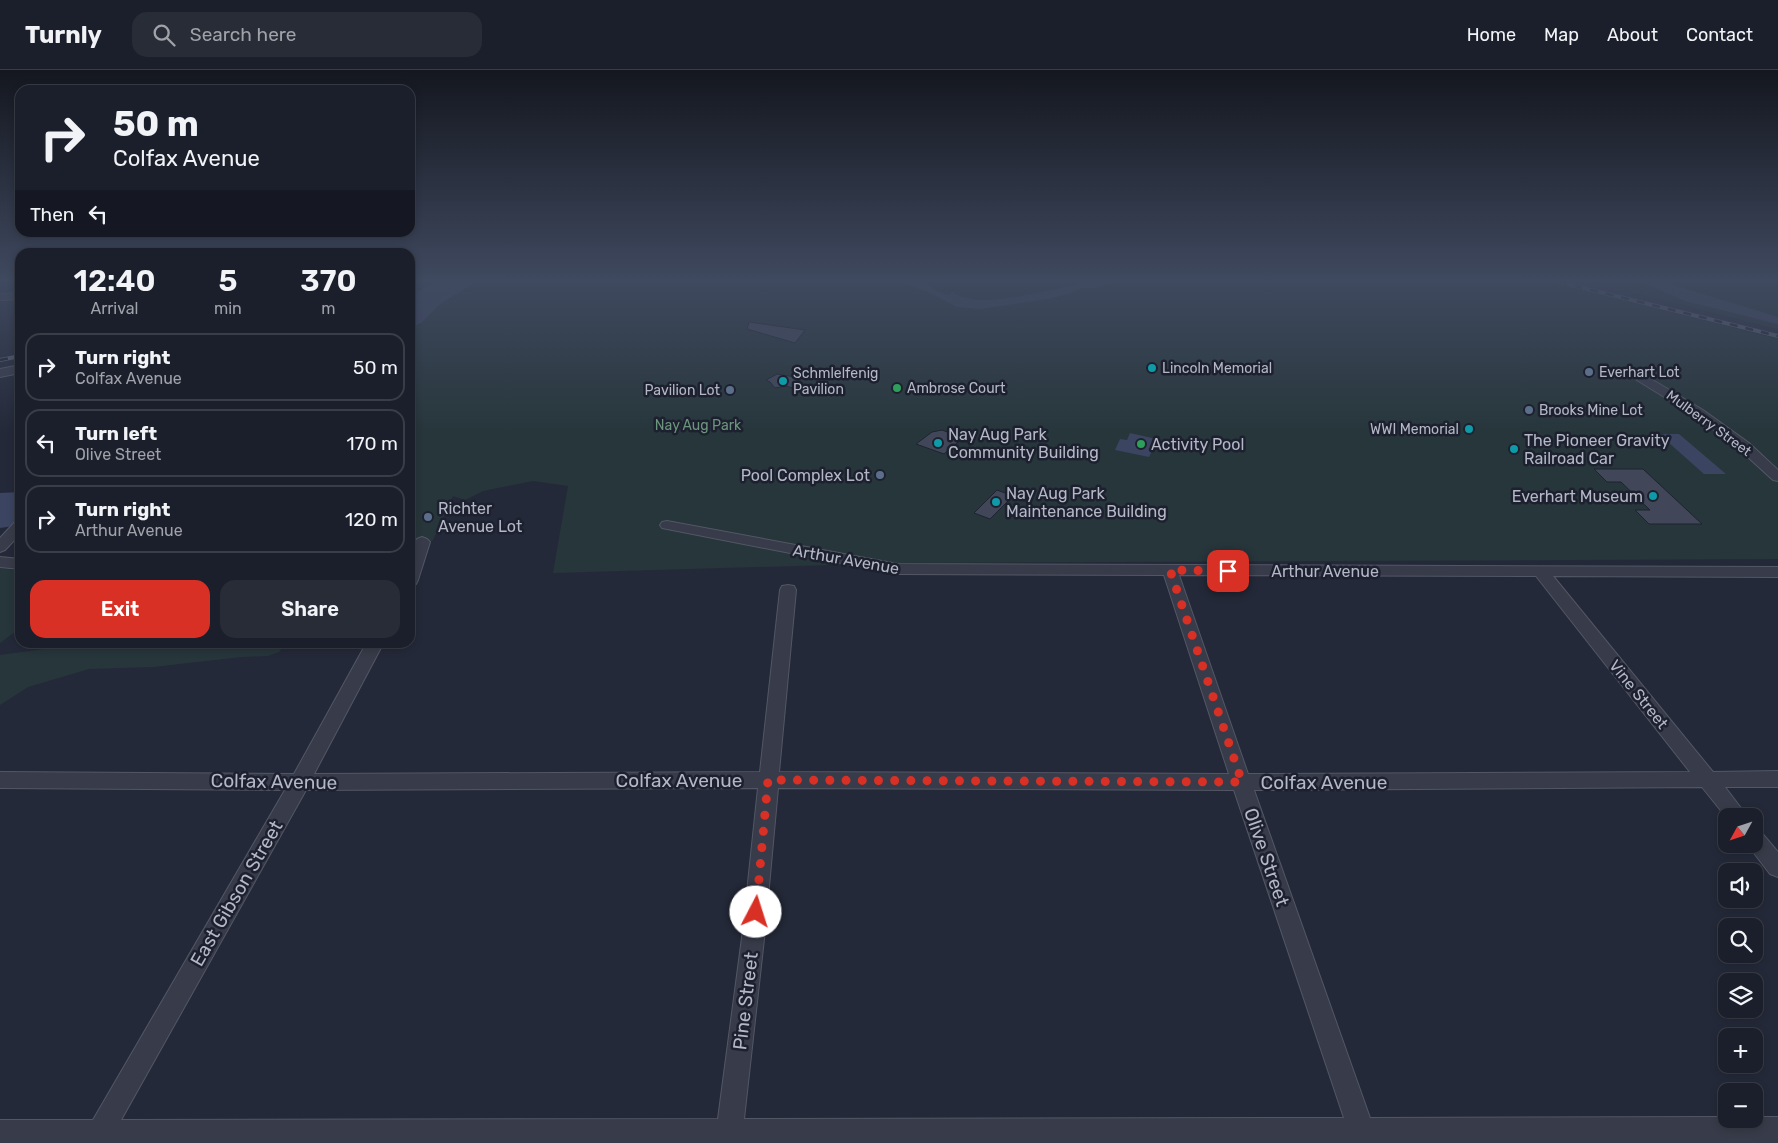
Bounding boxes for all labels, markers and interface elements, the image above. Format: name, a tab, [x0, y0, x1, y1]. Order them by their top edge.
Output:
search box	[132, 12, 482, 57]
text: Turnly	[25, 21, 102, 49]
icon: search	[150, 21, 178, 49]
text: Search here	[190, 23, 296, 46]
text: Home	[1467, 24, 1516, 46]
text: Map	[1544, 24, 1579, 46]
text: About	[1607, 24, 1658, 46]
text: Contact	[1686, 24, 1753, 46]
text: 50 m	[113, 103, 199, 145]
icon: right	[30, 105, 95, 170]
text: Colfax Avenue	[113, 145, 260, 172]
icon: left	[84, 200, 112, 228]
text: Then	[30, 203, 74, 226]
text: 12:40	[74, 263, 155, 299]
text: 5	[218, 263, 237, 299]
text: 370	[300, 263, 356, 299]
text: Arrival	[90, 299, 139, 318]
text: min	[214, 299, 242, 318]
text: m	[321, 299, 336, 318]
text: Turn right	[75, 346, 170, 369]
icon: right	[32, 353, 60, 381]
text: 50 m	[353, 356, 398, 379]
place label: Lincoln Memorial	[1162, 360, 1272, 377]
marker: Lincoln Memorial	[1146, 362, 1158, 374]
place label: Everhart Lot	[1599, 364, 1680, 381]
place label: Schmlelfenig Pavilion	[793, 365, 878, 398]
marker: Everhart Lot	[1583, 366, 1595, 378]
text: Colfax Avenue	[75, 369, 182, 388]
marker: Schmlelfenig Pavilion	[777, 375, 789, 387]
place label: Ambrose Court	[907, 380, 1006, 397]
place label: Pavilion Lot	[645, 382, 721, 399]
marker: Ambrose Court	[891, 382, 903, 394]
marker: Pavilion Lot	[724, 384, 736, 396]
street label: Mulberry Street	[1663, 387, 1755, 460]
place label: Brooks Mine Lot	[1539, 402, 1643, 419]
marker: Brooks Mine Lot	[1523, 404, 1535, 416]
park label: Nay Aug Park	[655, 417, 742, 434]
place label: WWI Memorial	[1370, 421, 1459, 438]
text: Turn left	[75, 422, 157, 445]
marker: WWI Memorial	[1463, 423, 1475, 435]
place label: Nay Aug Park Community Building	[948, 425, 1099, 462]
icon: left	[32, 429, 60, 457]
place label: The Pioneer Gravity Railroad Car	[1524, 431, 1670, 468]
text: 170 m	[347, 432, 398, 455]
place label: Activity Pool	[1151, 435, 1244, 454]
marker: Nay Aug Park Community Building	[932, 437, 944, 449]
marker: Activity Pool	[1135, 438, 1147, 450]
marker: The Pioneer Gravity Railroad Car	[1508, 443, 1520, 455]
text: Olive Street	[75, 445, 161, 464]
place label: Pool Complex Lot	[741, 466, 870, 485]
marker: Pool Complex Lot	[874, 469, 886, 481]
place label: Nay Aug Park Maintenance Building	[1006, 484, 1167, 521]
place label: Everhart Museum	[1512, 487, 1643, 506]
marker: Everhart Museum	[1647, 490, 1659, 502]
marker: Nay Aug Park Maintenance Building	[990, 496, 1002, 508]
text: Turn right	[75, 498, 170, 521]
place label: Richter Avenue Lot	[438, 499, 522, 536]
icon: right	[32, 505, 60, 533]
text: 120 m	[345, 508, 398, 531]
marker: Richter Avenue Lot	[422, 511, 434, 523]
text: Arthur Avenue	[75, 521, 183, 540]
street label: Arthur Avenue	[791, 541, 901, 578]
pin	[1207, 550, 1249, 592]
icon: arrive	[1214, 557, 1242, 585]
street label: Arthur Avenue	[1271, 562, 1379, 581]
button: Exit	[30, 580, 210, 638]
button: Share	[220, 580, 400, 638]
street label: Vine Street	[1605, 656, 1672, 733]
street label: Colfax Avenue	[210, 769, 338, 794]
street label: Colfax Avenue	[616, 769, 742, 792]
street label: Colfax Avenue	[1261, 771, 1387, 794]
street label: Olive Street	[1239, 805, 1294, 910]
north arrow	[1718, 808, 1762, 852]
map controls	[1718, 808, 1763, 1128]
street label: East Gibson Street	[185, 816, 288, 970]
button: sound	[1718, 863, 1763, 908]
position arrow	[729, 885, 781, 937]
button: search	[1718, 918, 1763, 963]
street label: Pine Street	[728, 950, 763, 1051]
button: layers	[1718, 973, 1763, 1018]
button: +	[1718, 1028, 1763, 1073]
button: −	[1718, 1083, 1763, 1128]

